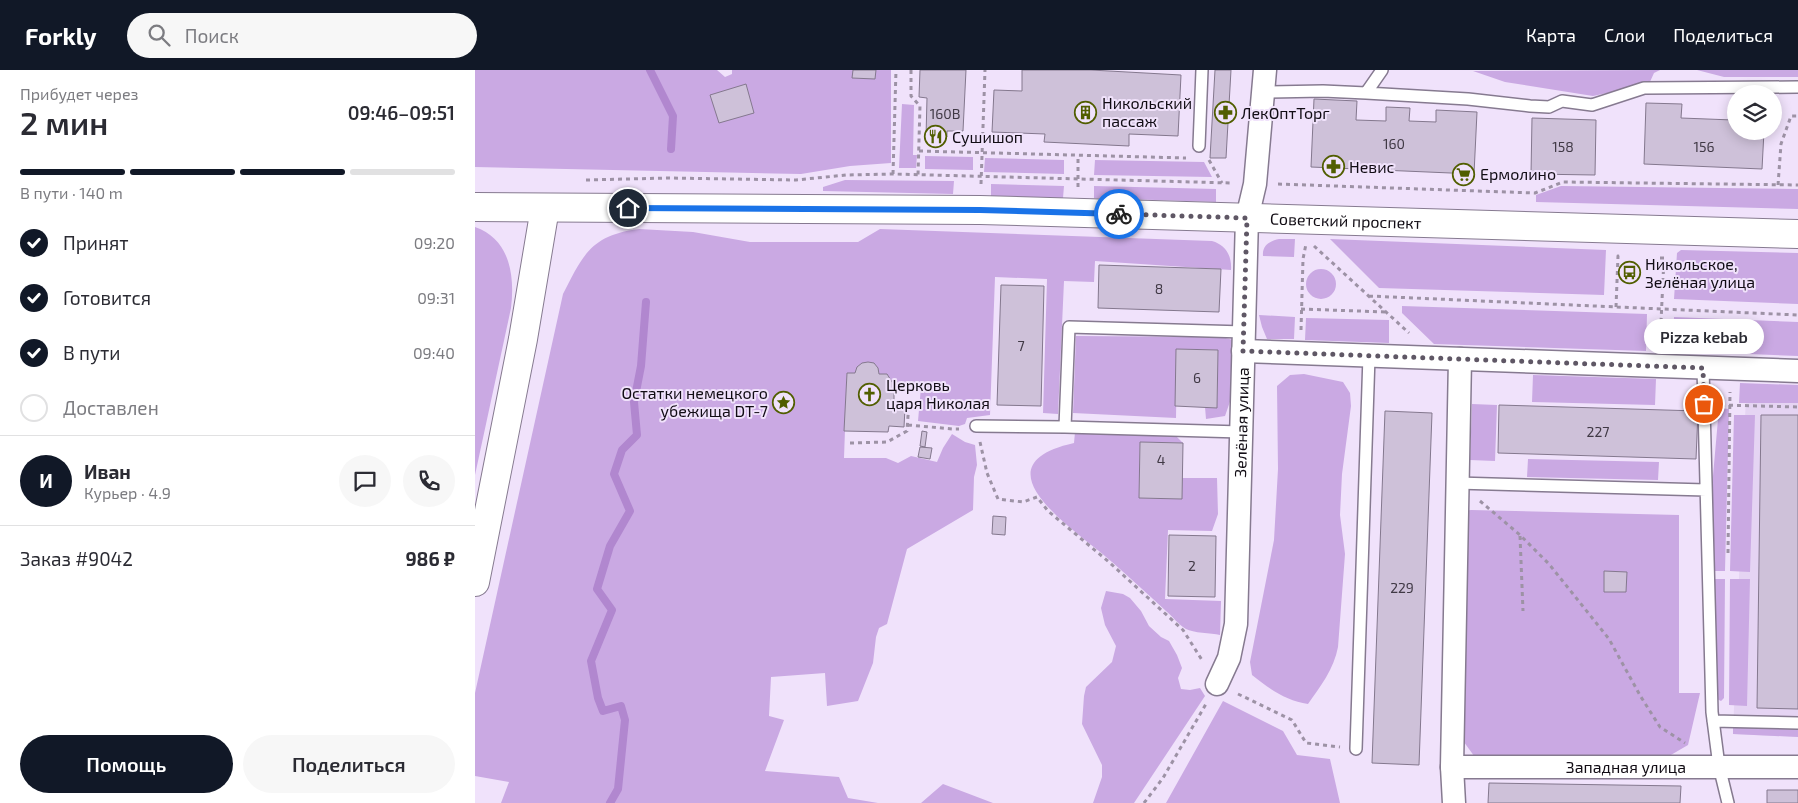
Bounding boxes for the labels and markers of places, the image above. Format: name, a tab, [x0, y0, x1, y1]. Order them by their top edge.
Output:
place label: Никольский пассаж	[1102, 93, 1192, 130]
building icon: Никольский пассаж	[1074, 100, 1098, 124]
pharmacy icon: ЛекОптТорг	[1213, 101, 1237, 125]
place label: ЛекОптТорг	[1241, 103, 1330, 122]
restaurant icon: Сушишоп	[924, 125, 948, 149]
place label: Сушишоп	[952, 127, 1023, 147]
pharmacy icon: Невис	[1321, 155, 1345, 179]
place label: Невис	[1349, 157, 1395, 176]
supermarket icon: Ермолино	[1452, 162, 1476, 186]
place label: Ермолино	[1480, 164, 1556, 183]
pin	[607, 187, 649, 229]
place label: Никольское, Зелёная улица	[1645, 254, 1755, 292]
bus stop icon: Никольское, Зелёная улица	[1617, 261, 1641, 285]
callout: Pizza kebab	[1644, 319, 1764, 354]
place label: Церковь царя Николая	[886, 375, 990, 412]
church icon: Церковь царя Николая	[858, 382, 882, 406]
place label: Остатки немецкого убежища DT-7	[621, 383, 768, 421]
pin	[1683, 383, 1725, 425]
place icon: Остатки немецкого убежища DT-7	[772, 390, 796, 414]

